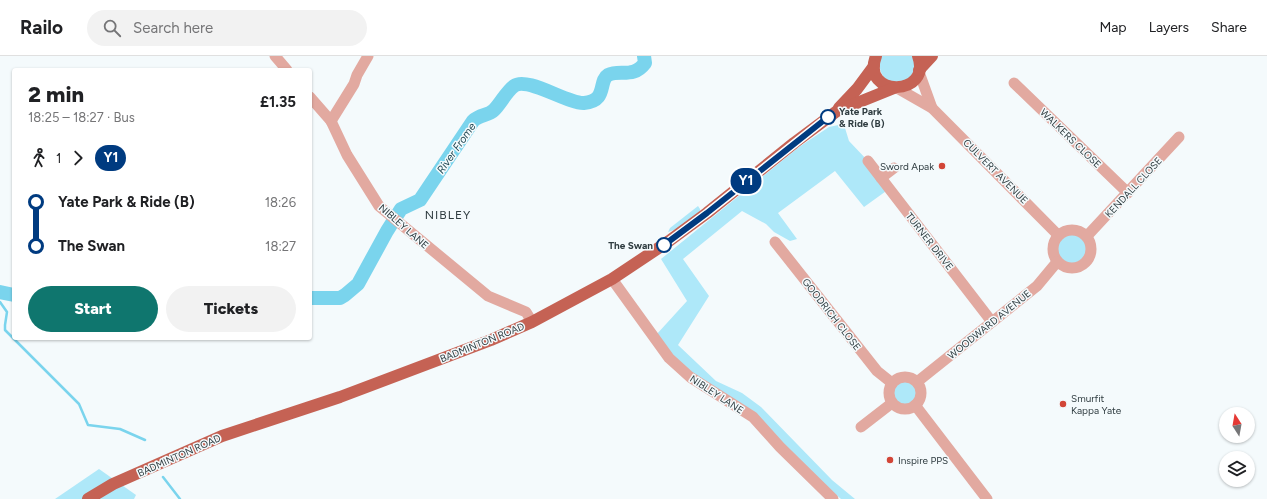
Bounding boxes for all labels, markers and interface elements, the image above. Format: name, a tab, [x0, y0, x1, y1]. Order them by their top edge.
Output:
search box	[87, 10, 367, 46]
text: Railo	[20, 16, 63, 39]
icon: search	[101, 17, 123, 39]
text: Search here	[133, 19, 213, 37]
text: Map	[1099, 19, 1127, 36]
text: Layers	[1149, 19, 1189, 36]
text: Share	[1211, 19, 1247, 36]
text: 2 min	[28, 81, 84, 108]
text: £1.35	[260, 93, 296, 111]
place label: Yate Park & Ride (B)	[839, 105, 885, 130]
street label: WALKERS CLOSE	[1037, 106, 1104, 171]
marker: Yate Park & Ride (B)	[820, 109, 836, 125]
text: 18:25 – 18:27 · Bus	[28, 110, 135, 125]
water label: River Frome	[434, 120, 479, 176]
street label: CULVERT AVENUE	[960, 136, 1031, 207]
icon: walk	[28, 147, 50, 169]
icon: forward	[67, 147, 89, 169]
text: Y1	[103, 149, 118, 166]
text: 1	[56, 151, 61, 166]
street label: KENDALL CLOSE	[1102, 154, 1165, 220]
place label: Sword Apak	[880, 160, 934, 173]
marker: Sword Apak	[937, 161, 947, 171]
line badge: Y1	[728, 168, 764, 194]
text: Y1	[739, 172, 753, 189]
text: Yate Park & Ride (B)	[58, 193, 195, 211]
text: 18:26	[265, 195, 296, 210]
street label: NIBLEY LANE	[376, 201, 431, 252]
district label: NIBLEY	[425, 208, 471, 222]
street label: TURNER DRIVE	[903, 210, 956, 273]
text: The Swan	[58, 237, 125, 255]
marker: The Swan	[656, 237, 672, 253]
text: 18:27	[265, 239, 296, 254]
place label: The Swan	[608, 239, 653, 252]
street label: GOODRICH CLOSE	[799, 276, 864, 353]
button: Start	[28, 286, 158, 332]
button: Tickets	[166, 286, 296, 332]
street label: WOODWARD AVENUE	[945, 287, 1034, 362]
street label: BADMINTON ROAD	[438, 320, 526, 365]
street label: NIBLEY LANE	[687, 372, 746, 417]
place label: Smurfit Kappa Yate	[1071, 392, 1122, 417]
marker: Smurfit Kappa Yate	[1058, 399, 1068, 409]
north arrow	[1219, 407, 1255, 443]
map controls	[1219, 407, 1255, 487]
street label: BADMINTON ROAD	[136, 431, 223, 480]
button: layers	[1219, 451, 1255, 487]
place label: Inspire PPS	[898, 454, 948, 467]
marker: Inspire PPS	[885, 455, 895, 465]

